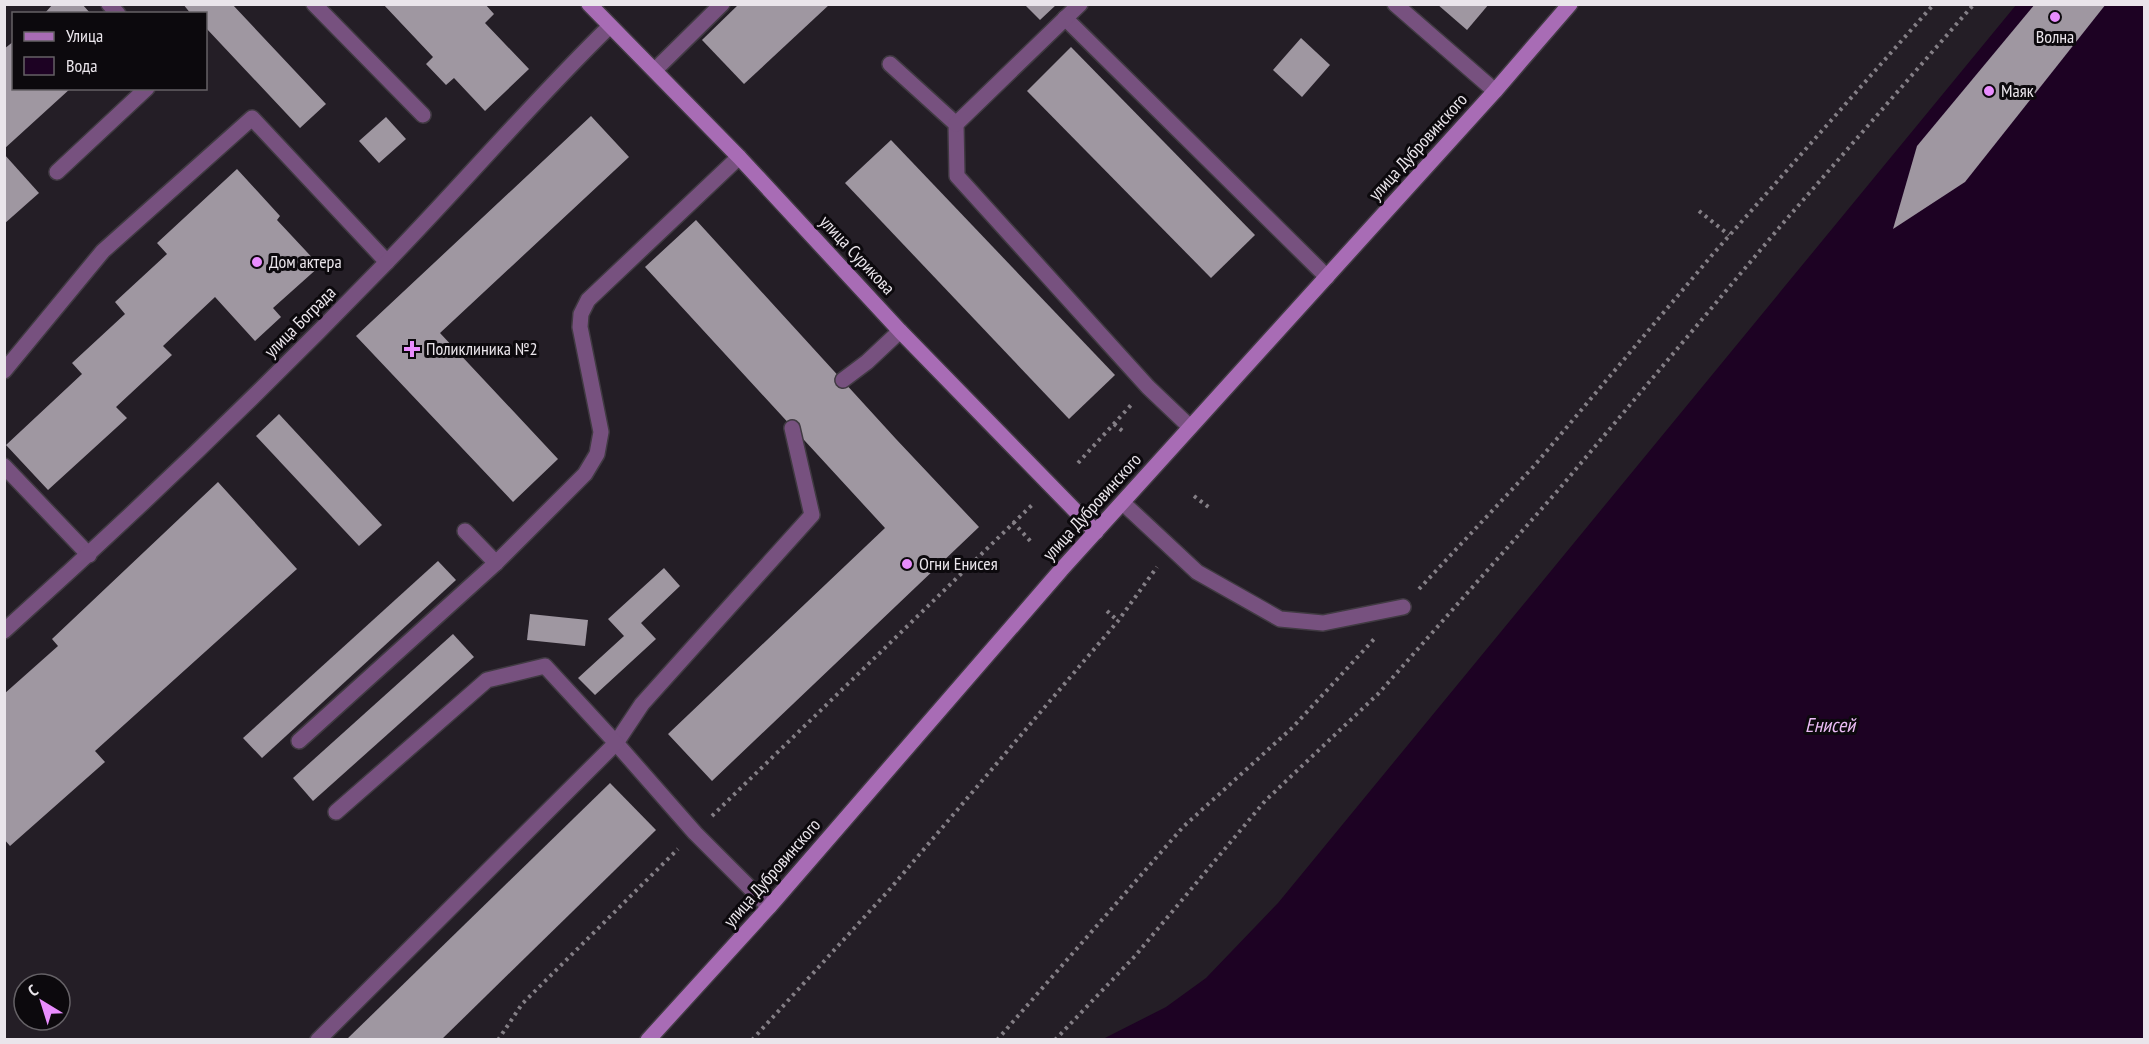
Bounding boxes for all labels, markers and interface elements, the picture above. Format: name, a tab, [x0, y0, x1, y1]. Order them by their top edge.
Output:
marker: Волна	[2048, 10, 2062, 24]
legend	[12, 12, 207, 90]
text: Улица	[66, 24, 103, 47]
place label: Волна	[2036, 25, 2074, 48]
text: Вода	[66, 54, 97, 77]
place label: Маяк	[2001, 79, 2034, 102]
marker: Маяк	[1982, 84, 1996, 98]
street label: улица Дубровинского	[1363, 88, 1472, 205]
street label: улица Сурикова	[815, 210, 900, 299]
place label: Дом актера	[269, 250, 342, 273]
marker: Дом актера	[250, 255, 264, 269]
street label: улица Бограда	[259, 281, 340, 362]
place label: Поликлиника №2	[426, 337, 538, 360]
marker: Поликлиника №2	[403, 340, 421, 358]
street label: улица Дубровинского	[1037, 448, 1146, 565]
place label: Огни Енисея	[919, 552, 998, 575]
marker: Огни Енисея	[900, 557, 914, 571]
water label: Енисей	[1805, 712, 1857, 738]
street label: улица Дубровинского	[718, 813, 825, 932]
north arrow	[12, 972, 72, 1032]
text: С	[24, 980, 42, 1000]

